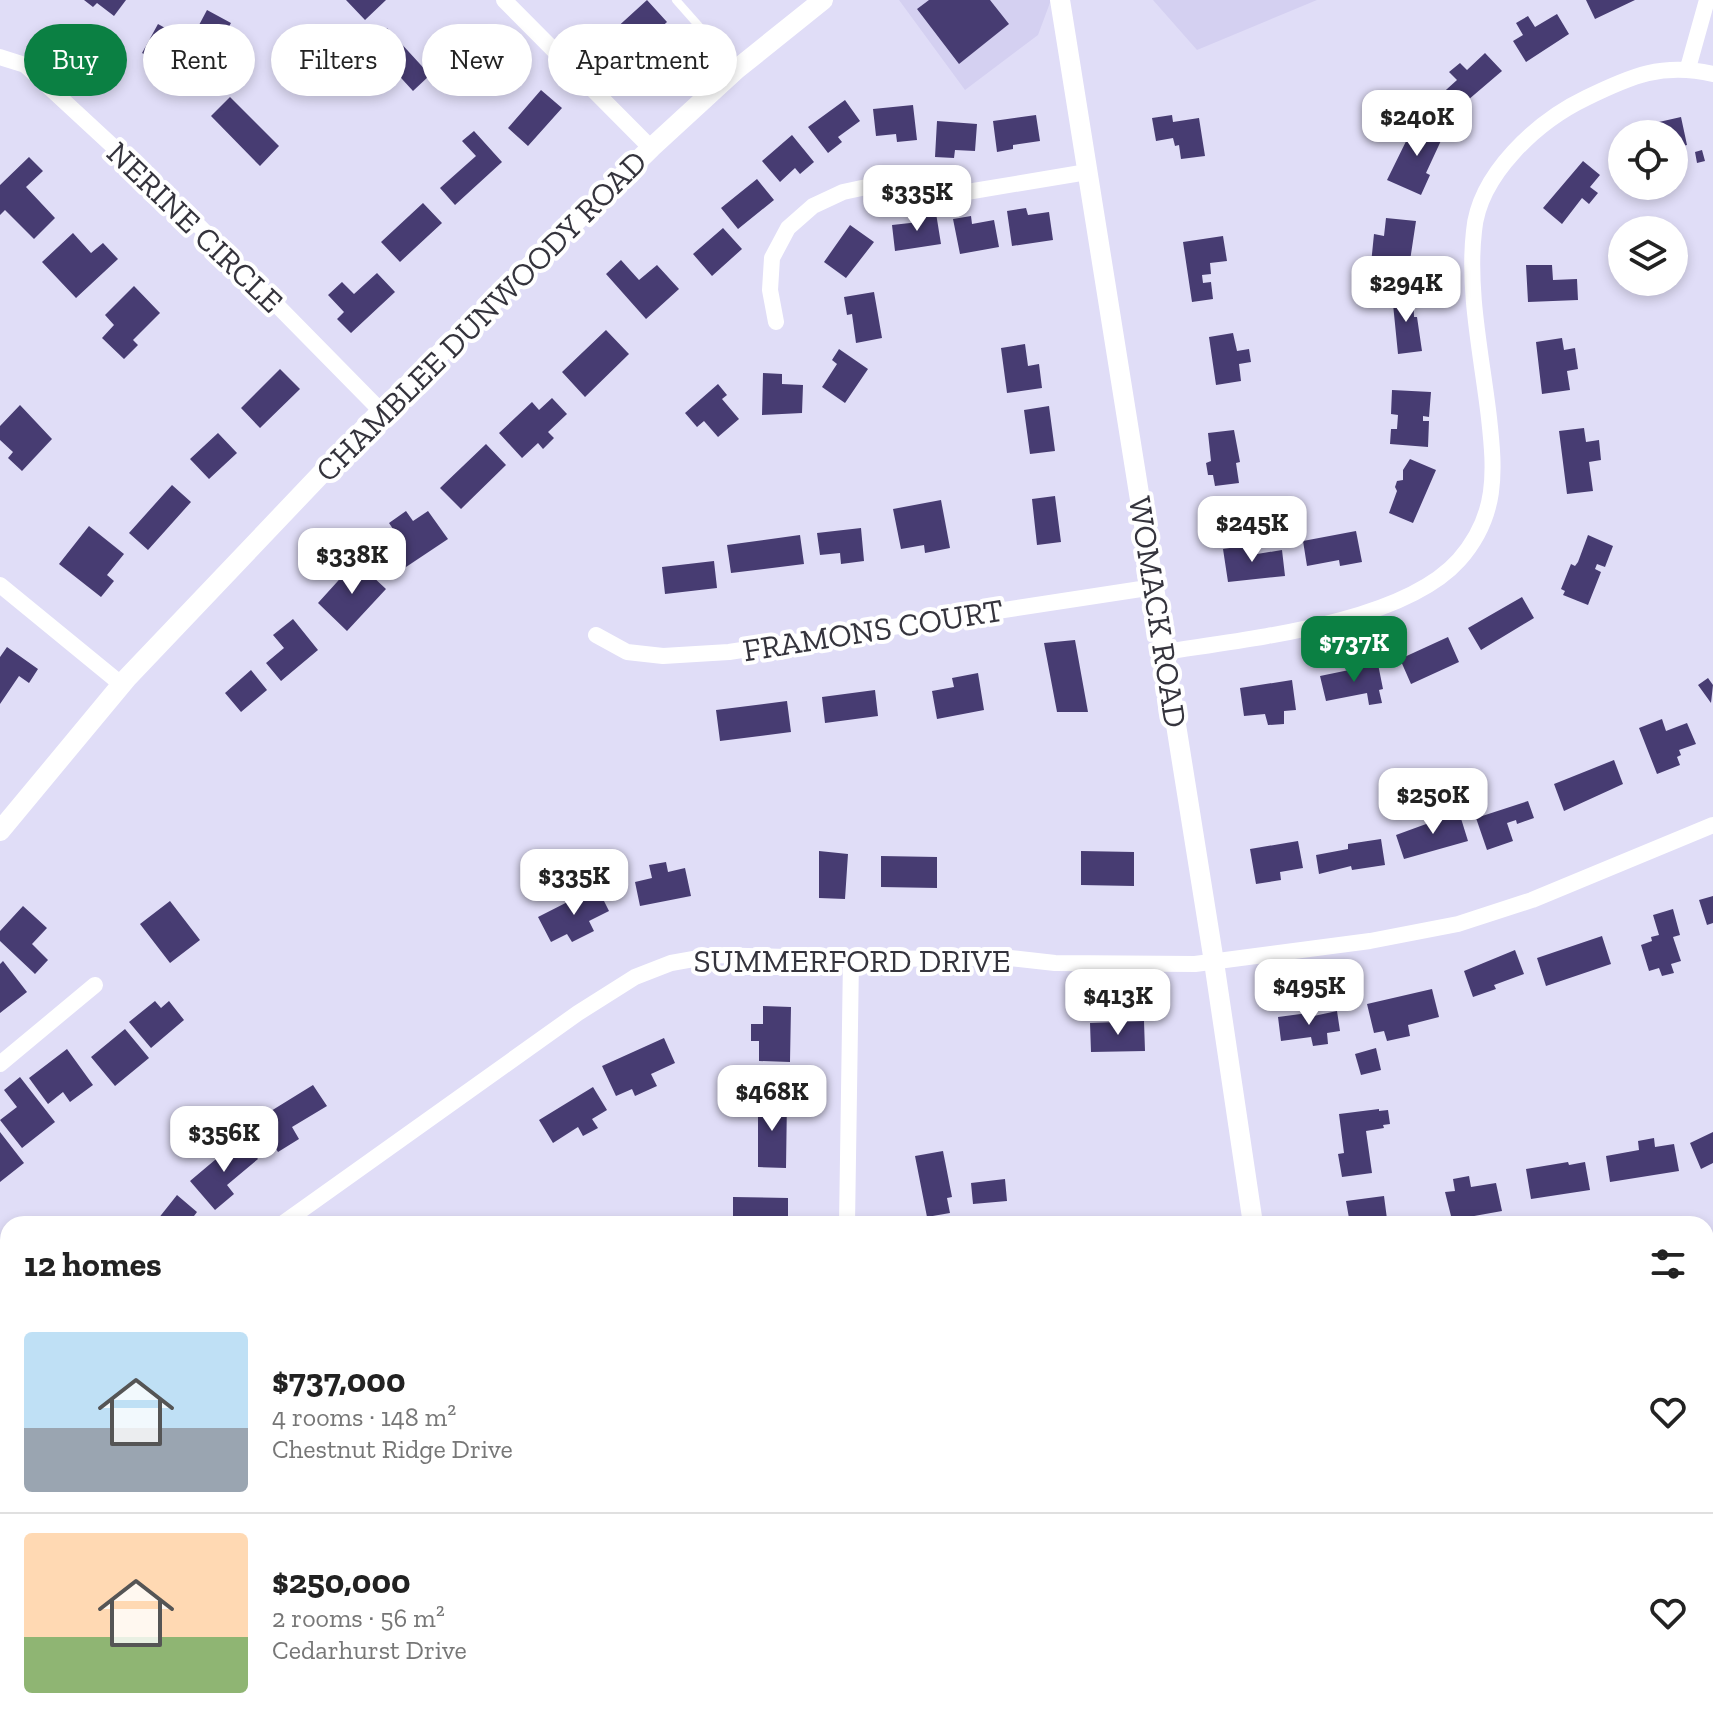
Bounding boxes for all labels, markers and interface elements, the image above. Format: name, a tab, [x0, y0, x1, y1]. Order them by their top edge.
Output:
chip: Buy	[24, 24, 127, 96]
chip: Rent	[143, 24, 255, 96]
chip: Filters	[271, 24, 406, 96]
chip: New	[422, 24, 532, 96]
chip: Apartment	[548, 24, 737, 96]
pin: $240K	[1361, 90, 1473, 158]
text: $240K	[1380, 100, 1454, 132]
map controls	[1608, 120, 1688, 296]
button: locate	[1608, 120, 1688, 200]
street label: NERINE CIRCLE	[99, 134, 291, 320]
street label: CHAMBLEE DUNWOODY ROAD	[308, 143, 654, 489]
pin: $335K	[861, 165, 973, 233]
text: $335K	[881, 175, 953, 207]
button: layers	[1608, 216, 1688, 296]
pin: $294K	[1350, 256, 1462, 324]
text: $294K	[1370, 266, 1442, 298]
street label: WOMACK ROAD	[1121, 494, 1195, 730]
pin: $245K	[1196, 496, 1308, 564]
text: $245K	[1216, 506, 1288, 538]
pin: $338K	[296, 528, 408, 596]
text: $338K	[316, 538, 388, 570]
street label: FRAMONS COURT	[740, 591, 1006, 669]
pin: $737K	[1298, 616, 1410, 684]
text: $737K	[1319, 626, 1389, 658]
pin: $250K	[1377, 768, 1489, 836]
text: $250K	[1397, 778, 1469, 810]
pin: $335K	[518, 849, 630, 917]
text: $335K	[538, 859, 610, 891]
street label: SUMMERFORD DRIVE	[693, 942, 1011, 980]
pin: $495K	[1253, 959, 1365, 1027]
pin: $413K	[1062, 969, 1174, 1037]
text: $495K	[1273, 969, 1345, 1001]
text: $413K	[1083, 979, 1153, 1011]
pin: $468K	[716, 1065, 828, 1133]
text: $468K	[735, 1075, 809, 1107]
pin: $356K	[168, 1106, 280, 1174]
text: $356K	[188, 1116, 260, 1148]
icon: filters	[1646, 1242, 1690, 1286]
text: 12 homes	[24, 1244, 162, 1285]
text: $737,000	[272, 1360, 406, 1401]
icon: home	[88, 1364, 184, 1460]
icon: heart	[1646, 1390, 1690, 1434]
text: 4 rooms · 148 m²	[272, 1401, 456, 1433]
text: Chestnut Ridge Drive	[272, 1433, 513, 1465]
text: $250,000	[272, 1561, 411, 1602]
icon: home	[88, 1565, 184, 1661]
icon: heart	[1646, 1591, 1690, 1635]
text: 2 rooms · 56 m²	[272, 1602, 445, 1634]
text: Cedarhurst Drive	[272, 1634, 467, 1666]

